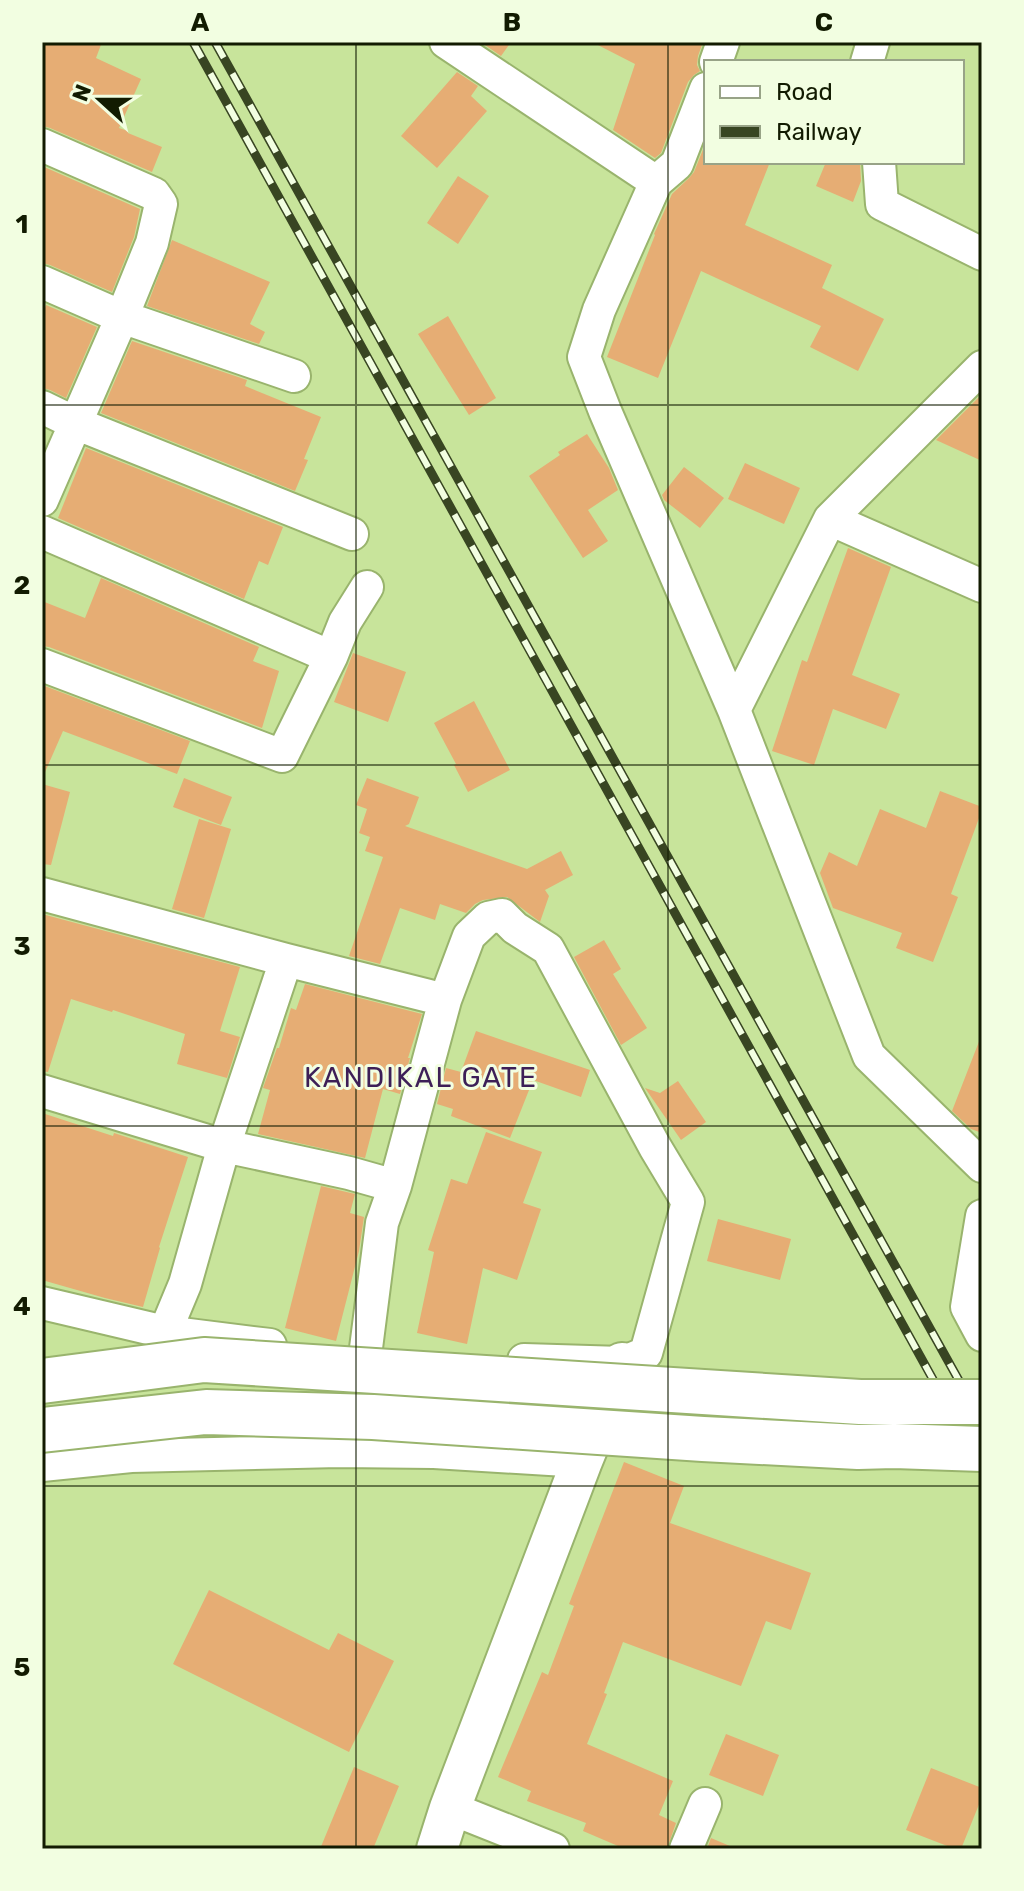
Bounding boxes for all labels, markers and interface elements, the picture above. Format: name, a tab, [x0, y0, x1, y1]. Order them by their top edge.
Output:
text: A	[191, 7, 210, 38]
text: B	[503, 7, 521, 38]
text: C	[815, 7, 833, 38]
north arrow	[60, 60, 140, 140]
legend	[704, 60, 964, 164]
text: Road	[776, 78, 833, 106]
text: N	[66, 81, 97, 105]
text: Railway	[776, 118, 862, 146]
text: 1	[16, 209, 28, 240]
text: 2	[14, 570, 30, 601]
text: 3	[13, 931, 31, 962]
district label: KANDIKAL GATE	[304, 1061, 538, 1094]
text: 4	[13, 1291, 31, 1322]
text: 5	[14, 1652, 30, 1683]

